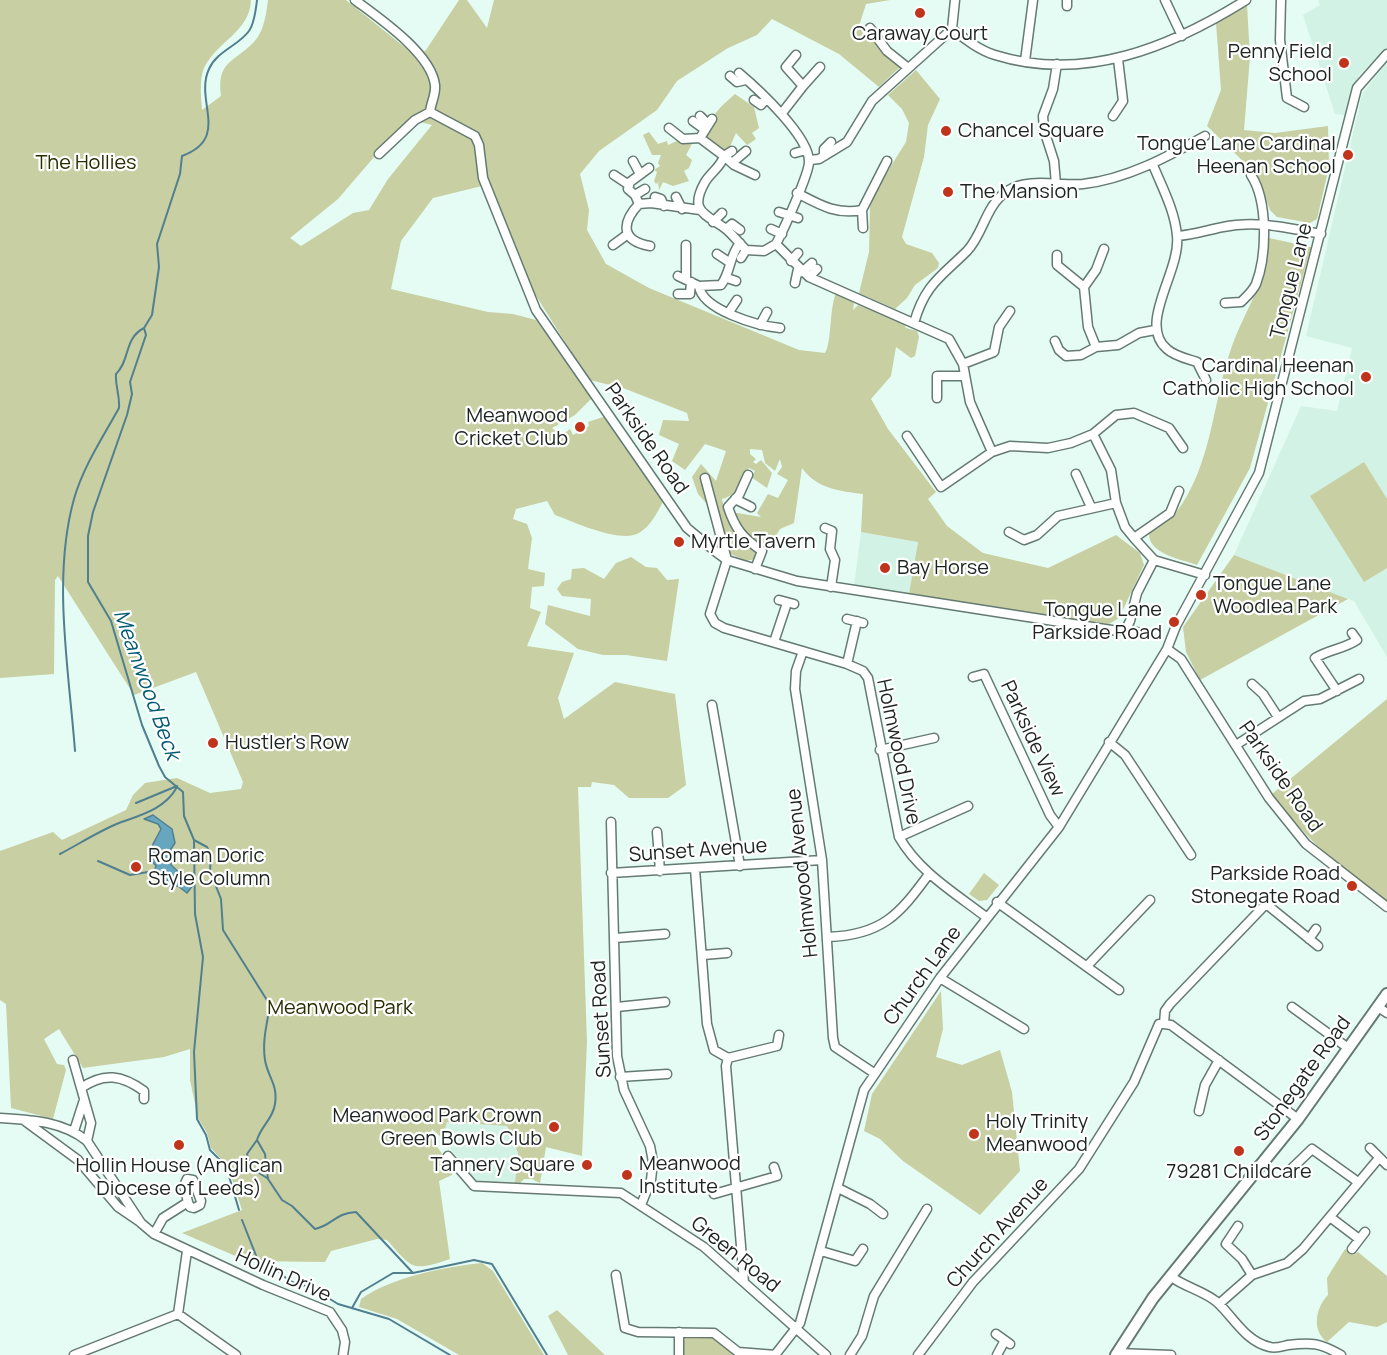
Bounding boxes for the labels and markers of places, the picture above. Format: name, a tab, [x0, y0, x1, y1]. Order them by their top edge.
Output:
marker: Caraway Court	[913, 6, 927, 20]
place label: Caraway Court	[852, 22, 988, 46]
place label: Penny Field School	[1228, 40, 1332, 87]
marker: Penny Field School	[1337, 56, 1351, 70]
place label: Chancel Square	[958, 119, 1104, 143]
marker: Chancel Square	[939, 124, 953, 138]
place label: Tongue Lane Cardinal Heenan School	[1137, 132, 1336, 179]
marker: Tongue Lane Cardinal Heenan School	[1341, 148, 1355, 162]
place label: The Mansion	[960, 180, 1078, 204]
marker: The Mansion	[941, 185, 955, 199]
place label: Cardinal Heenan Catholic High School	[1163, 354, 1354, 401]
marker: Cardinal Heenan Catholic High School	[1359, 370, 1373, 384]
place label: Meanwood Cricket Club	[455, 404, 568, 451]
marker: Meanwood Cricket Club	[573, 420, 587, 434]
place label: Myrtle Tavern	[691, 530, 816, 554]
marker: Myrtle Tavern	[672, 535, 686, 549]
place label: Bay Horse	[897, 556, 989, 580]
marker: Bay Horse	[878, 561, 892, 575]
place label: Tongue Lane Woodlea Park	[1213, 572, 1337, 619]
marker: Tongue Lane Woodlea Park	[1194, 588, 1208, 602]
place label: Tongue Lane Parkside Road	[1032, 598, 1162, 645]
marker: Tongue Lane Parkside Road	[1167, 615, 1181, 629]
place label: Hustler's Row	[225, 731, 349, 755]
marker: Hustler's Row	[206, 736, 220, 750]
place label: Roman Doric Style Column	[148, 844, 270, 891]
marker: Roman Doric Style Column	[129, 860, 143, 874]
place label: Parkside Road Stonegate Road	[1191, 862, 1340, 909]
marker: Parkside Road Stonegate Road	[1345, 879, 1359, 893]
place label: Meanwood Park Crown Green Bowls Club	[332, 1104, 542, 1151]
place label: Holy Trinity Meanwood	[986, 1110, 1088, 1157]
marker: Meanwood Park Crown Green Bowls Club	[547, 1120, 561, 1134]
marker: Holy Trinity Meanwood	[967, 1127, 981, 1141]
marker: Hollin House (Anglican Diocese of Leeds)	[172, 1138, 186, 1152]
marker: 79281 Childcare	[1232, 1144, 1246, 1158]
place label: Meanwood Institute	[639, 1152, 741, 1199]
place label: Tannery Square	[430, 1153, 575, 1177]
place label: Hollin House (Anglican Diocese of Leeds)	[75, 1154, 283, 1201]
marker: Tannery Square	[580, 1158, 594, 1172]
place label: 79281 Childcare	[1166, 1160, 1312, 1184]
marker: Meanwood Institute	[620, 1168, 634, 1182]

